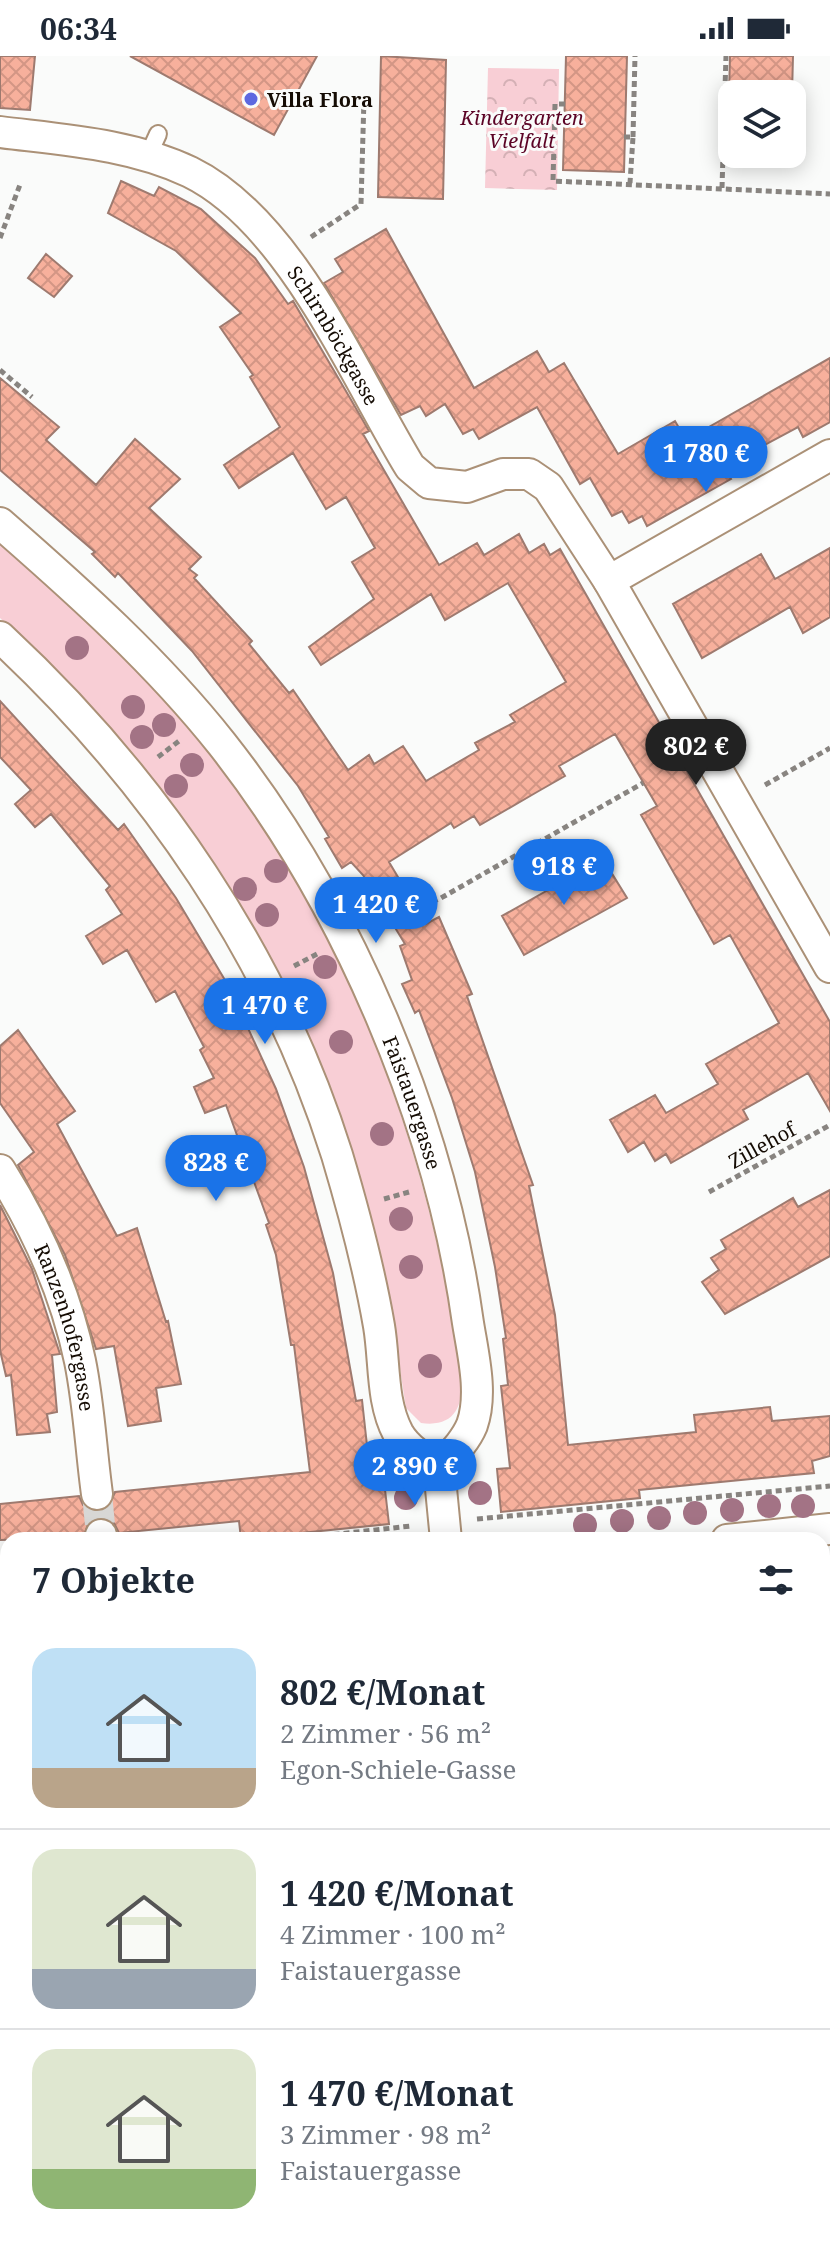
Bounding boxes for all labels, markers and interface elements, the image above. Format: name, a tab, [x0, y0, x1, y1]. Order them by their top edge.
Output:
text: 06:34	[40, 8, 117, 49]
map controls	[718, 80, 806, 168]
button: layers	[718, 80, 806, 168]
place label: Villa Flora	[267, 86, 373, 113]
marker: Villa Flora	[242, 90, 260, 108]
park label: Kindergarten Vielfalt	[459, 104, 584, 154]
street label: Schirnböckgasse	[282, 260, 386, 410]
pin: 1 780 €	[632, 426, 780, 494]
text: 1 780 €	[663, 434, 749, 470]
pin: 802 €	[640, 719, 752, 787]
text: 802 €	[663, 727, 729, 763]
pin: 918 €	[508, 839, 620, 907]
text: 918 €	[531, 847, 597, 883]
pin: 1 420 €	[302, 877, 450, 945]
text: 1 420 €	[333, 885, 419, 921]
pin: 1 470 €	[191, 978, 339, 1046]
text: 1 470 €	[222, 986, 308, 1022]
street label: Faistauergasse	[377, 1032, 448, 1173]
street label: Zillehof	[724, 1115, 802, 1174]
pin: 828 €	[160, 1135, 272, 1203]
text: 828 €	[183, 1143, 249, 1179]
street label: Ranzenhofergasse	[28, 1239, 101, 1413]
pin: 2 890 €	[341, 1439, 489, 1507]
text: 2 890 €	[372, 1447, 458, 1483]
text: 7 Objekte	[32, 1557, 195, 1603]
icon: filters	[754, 1558, 798, 1602]
text: 802 €/Monat	[280, 1669, 485, 1715]
icon: home	[96, 1680, 192, 1776]
text: 2 Zimmer · 56 m²	[280, 1715, 491, 1751]
text: Egon-Schiele-Gasse	[280, 1751, 516, 1787]
text: 1 420 €/Monat	[280, 1870, 513, 1916]
icon: home	[96, 1881, 192, 1977]
text: 4 Zimmer · 100 m²	[280, 1916, 506, 1952]
text: Faistauergasse	[280, 1952, 461, 1988]
text: 1 470 €/Monat	[280, 2070, 513, 2116]
icon: home	[96, 2081, 192, 2177]
text: 3 Zimmer · 98 m²	[280, 2116, 491, 2152]
text: Faistauergasse	[280, 2152, 461, 2188]

